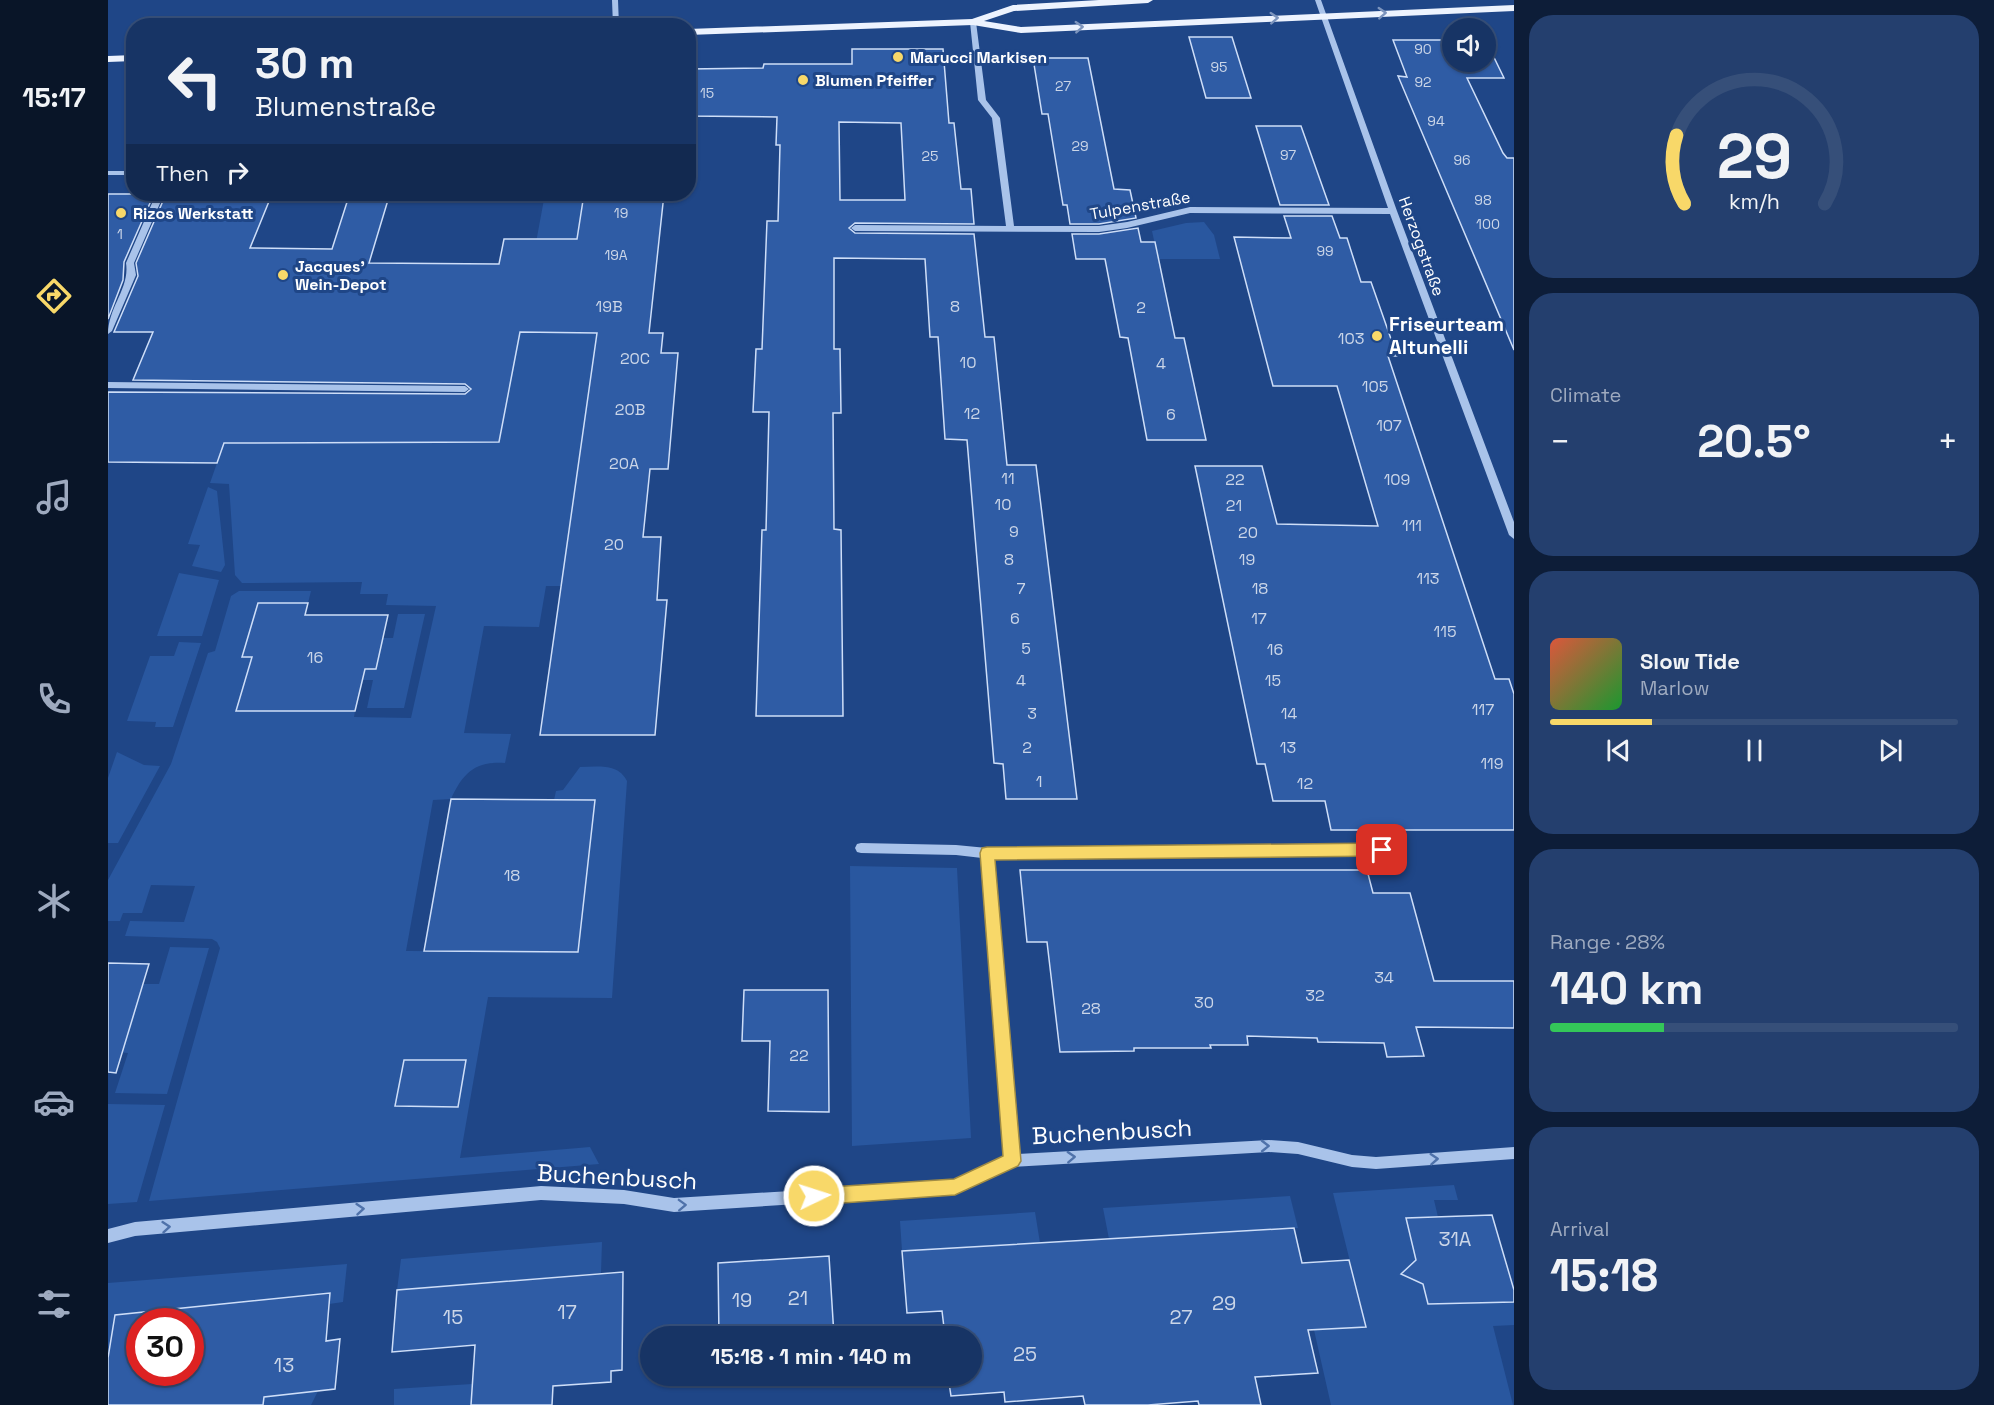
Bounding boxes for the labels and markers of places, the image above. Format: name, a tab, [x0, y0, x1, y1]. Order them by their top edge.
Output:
place label: Marucci Markisen	[910, 47, 1047, 68]
marker: Marucci Markisen	[891, 50, 905, 64]
place label: Blumen Pfeiffer	[815, 70, 934, 91]
marker: Blumen Pfeiffer	[796, 73, 810, 87]
place label: Rizos Werkstatt	[133, 203, 254, 224]
marker: Rizos Werkstatt	[114, 206, 128, 220]
place label: Jacques' Wein-Depot	[295, 256, 386, 295]
marker: Jacques' Wein-Depot	[276, 268, 290, 282]
place label: Friseurteam Altunelli	[1389, 311, 1504, 360]
marker: Friseurteam Altunelli	[1370, 329, 1384, 343]
pin	[1356, 824, 1407, 875]

